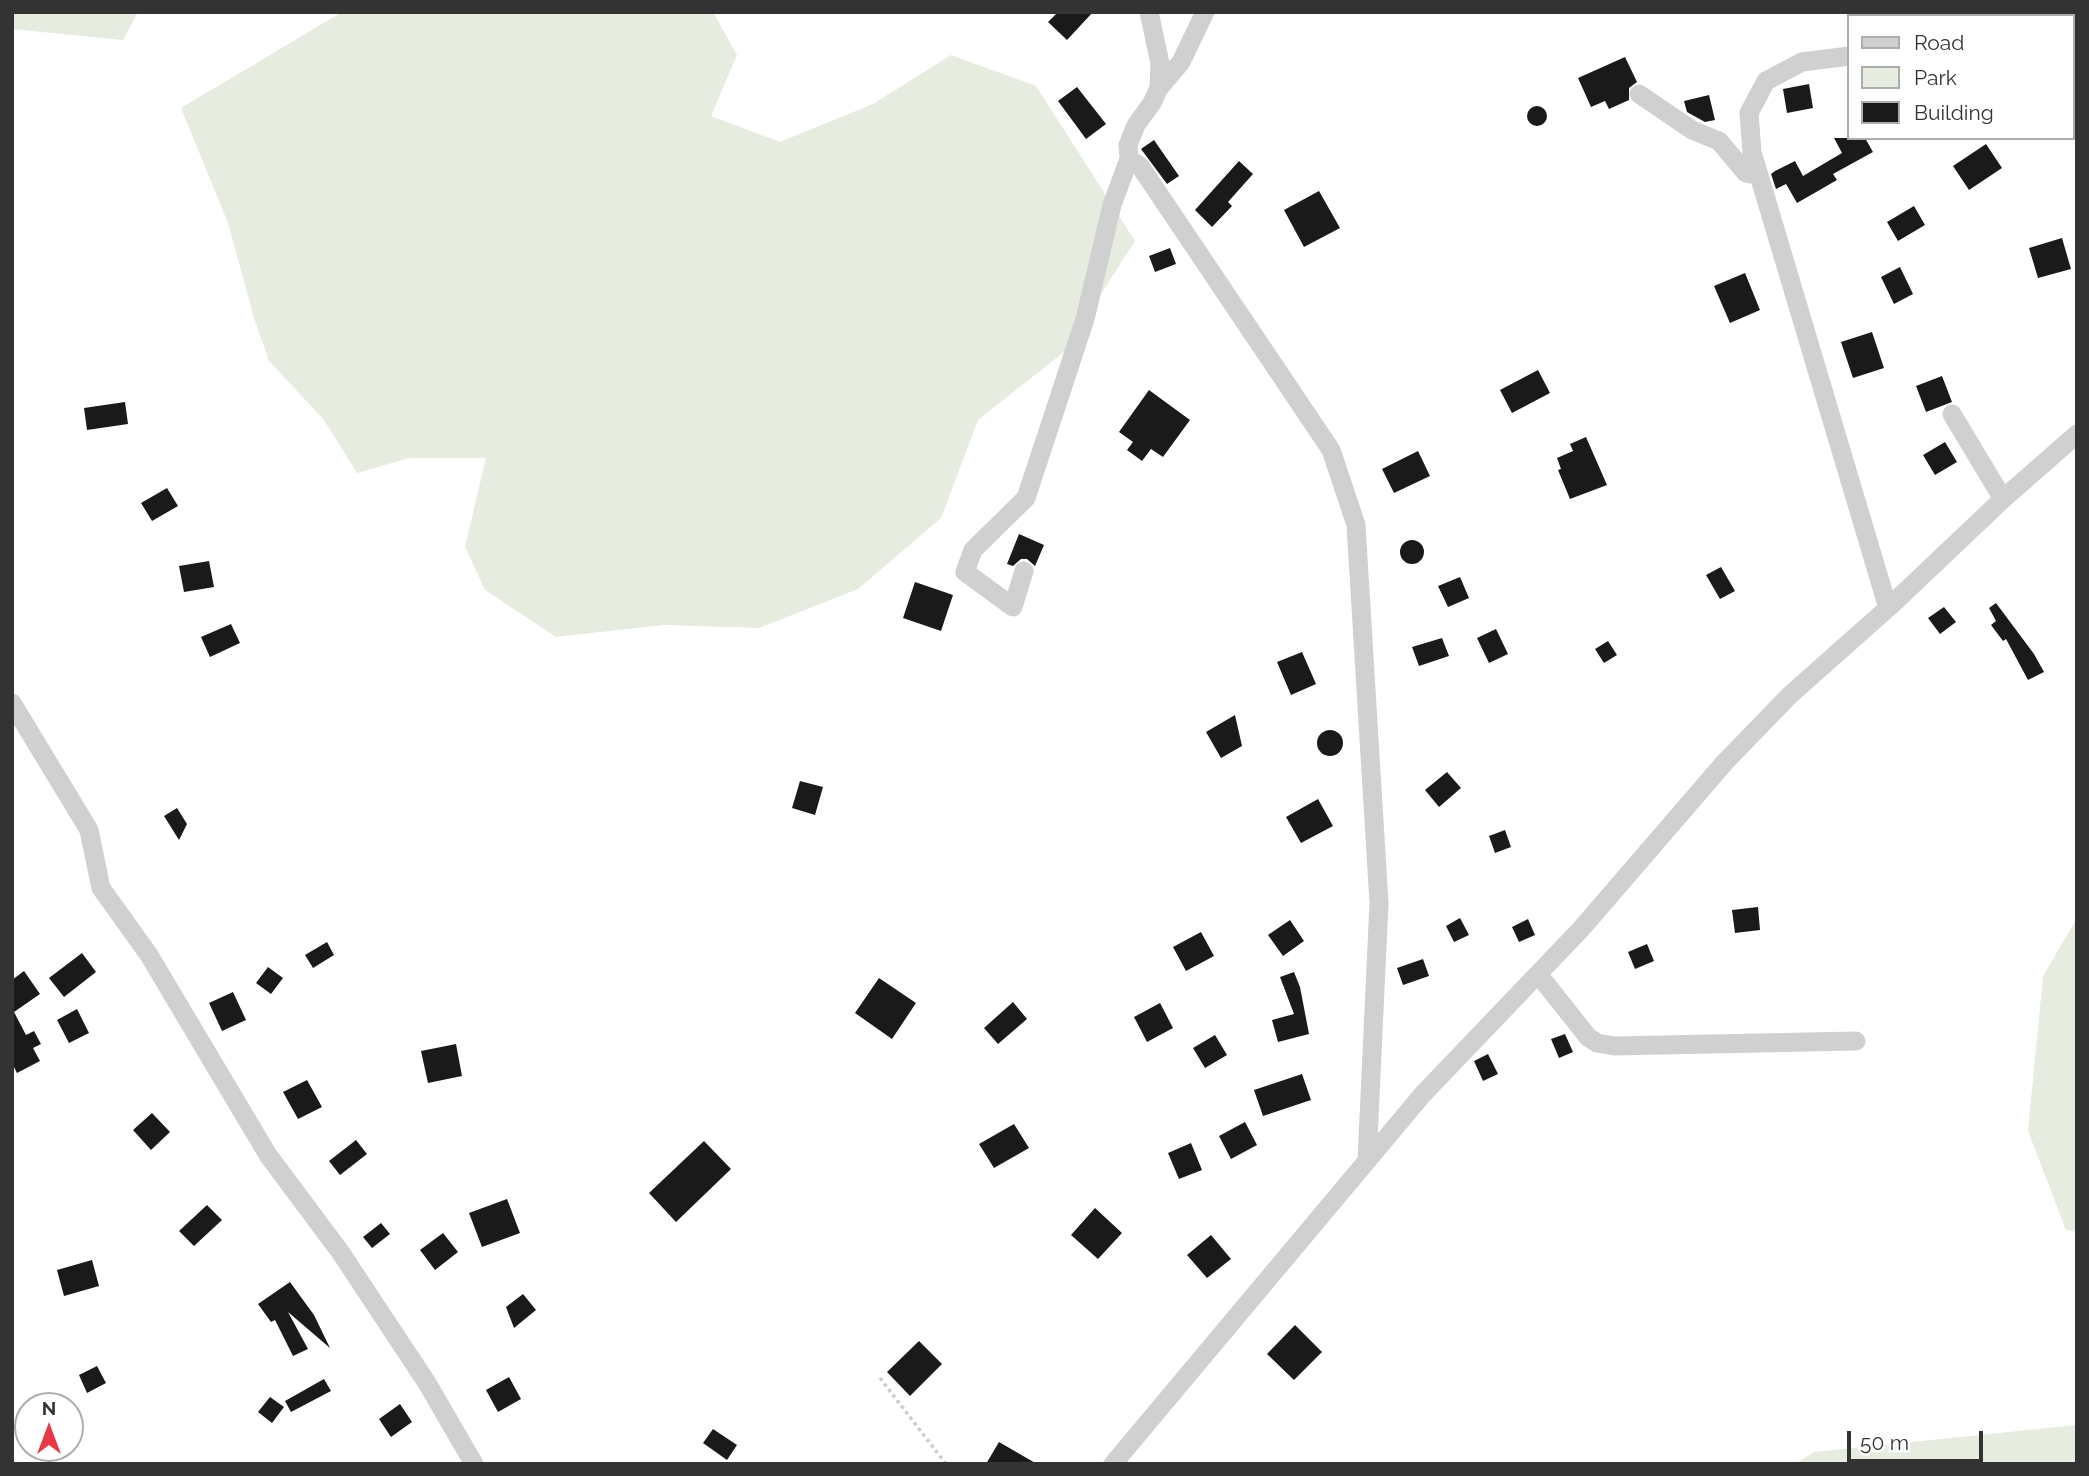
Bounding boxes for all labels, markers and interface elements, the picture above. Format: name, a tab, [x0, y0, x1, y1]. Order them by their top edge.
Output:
legend	[1848, 14, 2075, 140]
text: Road	[1914, 30, 1964, 55]
text: Park	[1914, 65, 1957, 90]
text: Building	[1914, 100, 1994, 125]
north arrow	[14, 1392, 84, 1462]
text: N	[42, 1397, 56, 1419]
scale bar	[1851, 1416, 1988, 1460]
text: 50 m	[1860, 1430, 1909, 1455]

